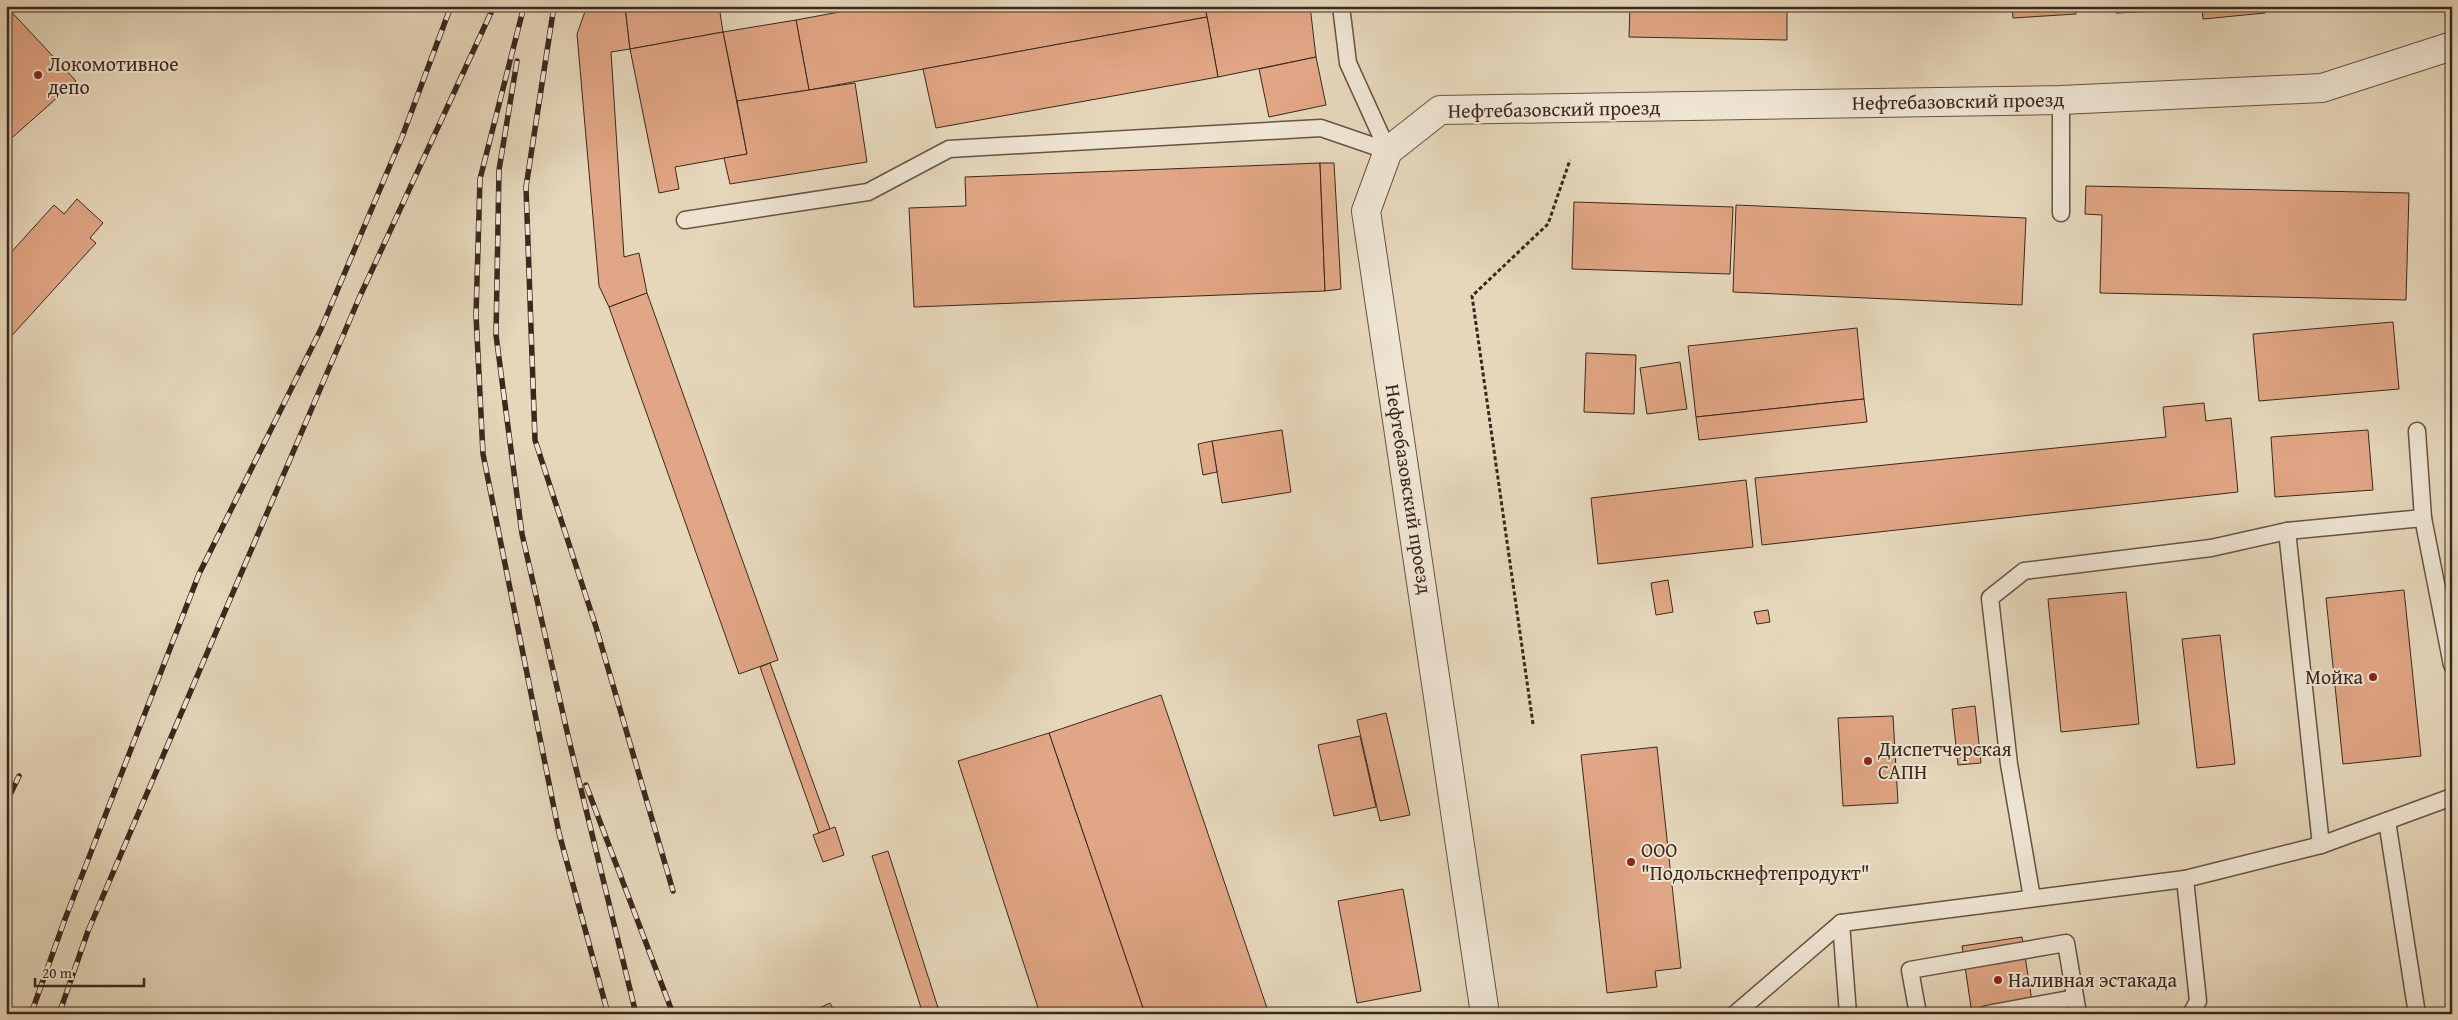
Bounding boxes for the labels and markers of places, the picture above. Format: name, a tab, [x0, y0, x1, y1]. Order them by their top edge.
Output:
place label: Локомотивное депо	[48, 49, 179, 101]
marker: Локомотивное депо	[32, 69, 44, 81]
place label: Мойка	[2305, 662, 2363, 691]
marker: Мойка	[2367, 671, 2379, 683]
place label: Диспетчерская САПН	[1877, 734, 2012, 786]
marker: Диспетчерская САПН	[1862, 755, 1874, 767]
place label: ООО "Подольскнефтепродукт"	[1641, 835, 1869, 887]
marker: ООО "Подольскнефтепродукт"	[1625, 856, 1637, 868]
place label: Наливная эстакада	[2008, 965, 2177, 994]
marker: Наливная эстакада	[1992, 974, 2004, 986]

